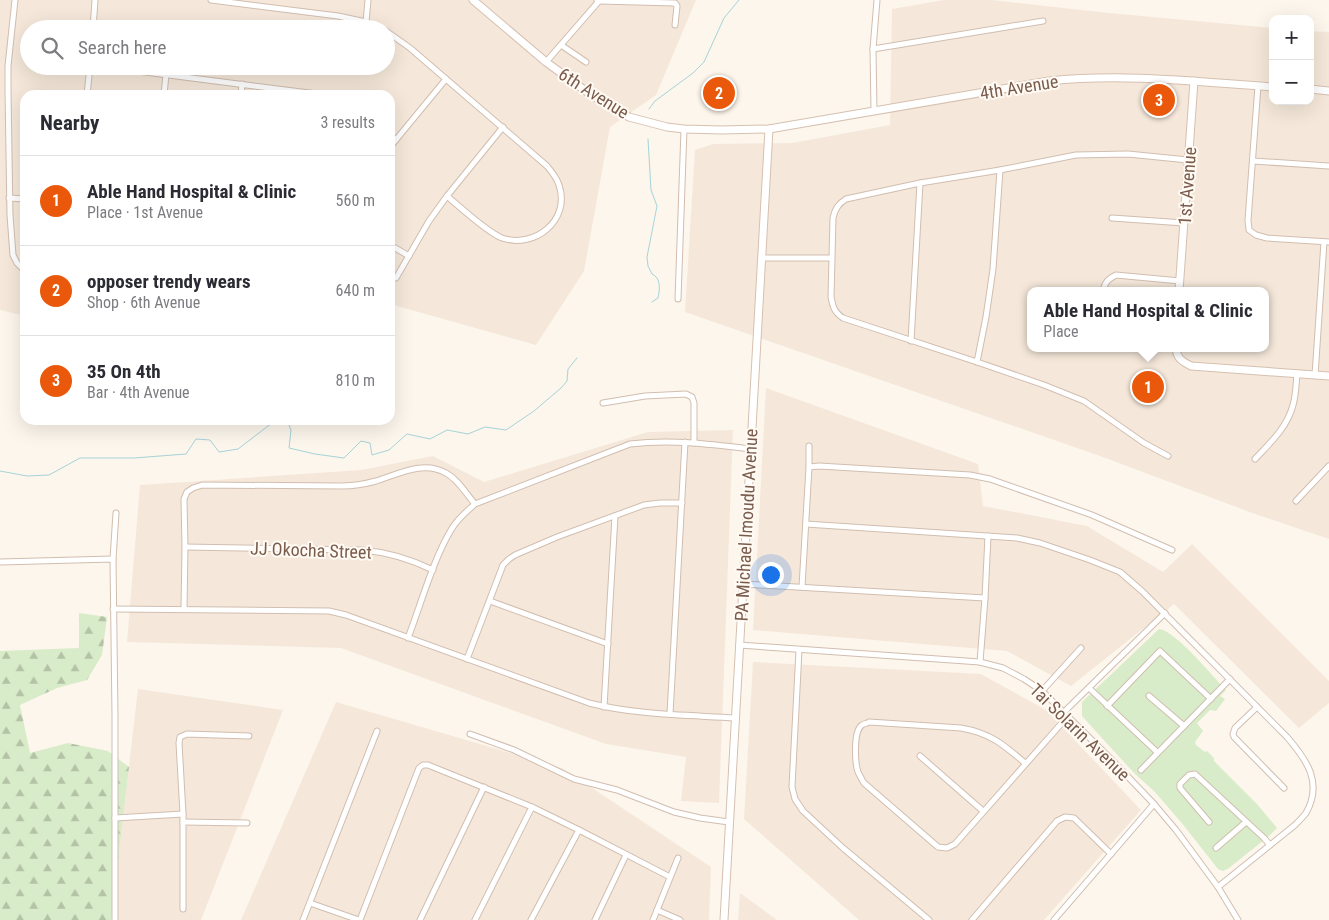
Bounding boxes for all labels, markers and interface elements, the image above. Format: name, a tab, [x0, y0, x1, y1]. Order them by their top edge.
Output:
map controls	[1269, 15, 1314, 105]
button: +	[1269, 15, 1314, 60]
search box	[20, 20, 395, 75]
icon: search	[38, 34, 66, 62]
text: Search here	[78, 36, 166, 59]
button: −	[1269, 60, 1314, 105]
street label: 6th Avenue	[555, 63, 633, 123]
street label: 4th Avenue	[978, 70, 1060, 104]
pin: 2	[703, 74, 735, 112]
pin: 3	[1143, 81, 1175, 119]
text: Nearby	[40, 111, 99, 135]
text: 3 results	[320, 113, 375, 132]
street label: 1st Avenue	[1174, 146, 1200, 226]
text: Able Hand Hospital & Clinic	[87, 180, 296, 203]
text: 1	[52, 191, 60, 210]
text: 560 m	[336, 191, 375, 210]
text: Place · 1st Avenue	[87, 203, 203, 222]
text: opposer trendy wears	[87, 270, 251, 293]
text: 2	[52, 281, 60, 300]
text: 640 m	[336, 281, 375, 300]
popup	[1027, 287, 1269, 352]
text: Shop · 6th Avenue	[87, 293, 200, 312]
text: Able Hand Hospital & Clinic	[1043, 299, 1253, 322]
text: Place	[1043, 322, 1078, 341]
text: 35 On 4th	[87, 360, 161, 383]
pin: 1	[1132, 368, 1164, 406]
text: 3	[52, 371, 60, 390]
text: 810 m	[336, 371, 375, 390]
text: Bar · 4th Avenue	[87, 383, 190, 402]
street label: PA Michael Imoudu Avenue	[730, 428, 762, 622]
street label: JJ Okocha Street	[250, 537, 372, 563]
your location	[758, 562, 784, 588]
street label: Tai Solarin Avenue	[1026, 679, 1134, 785]

